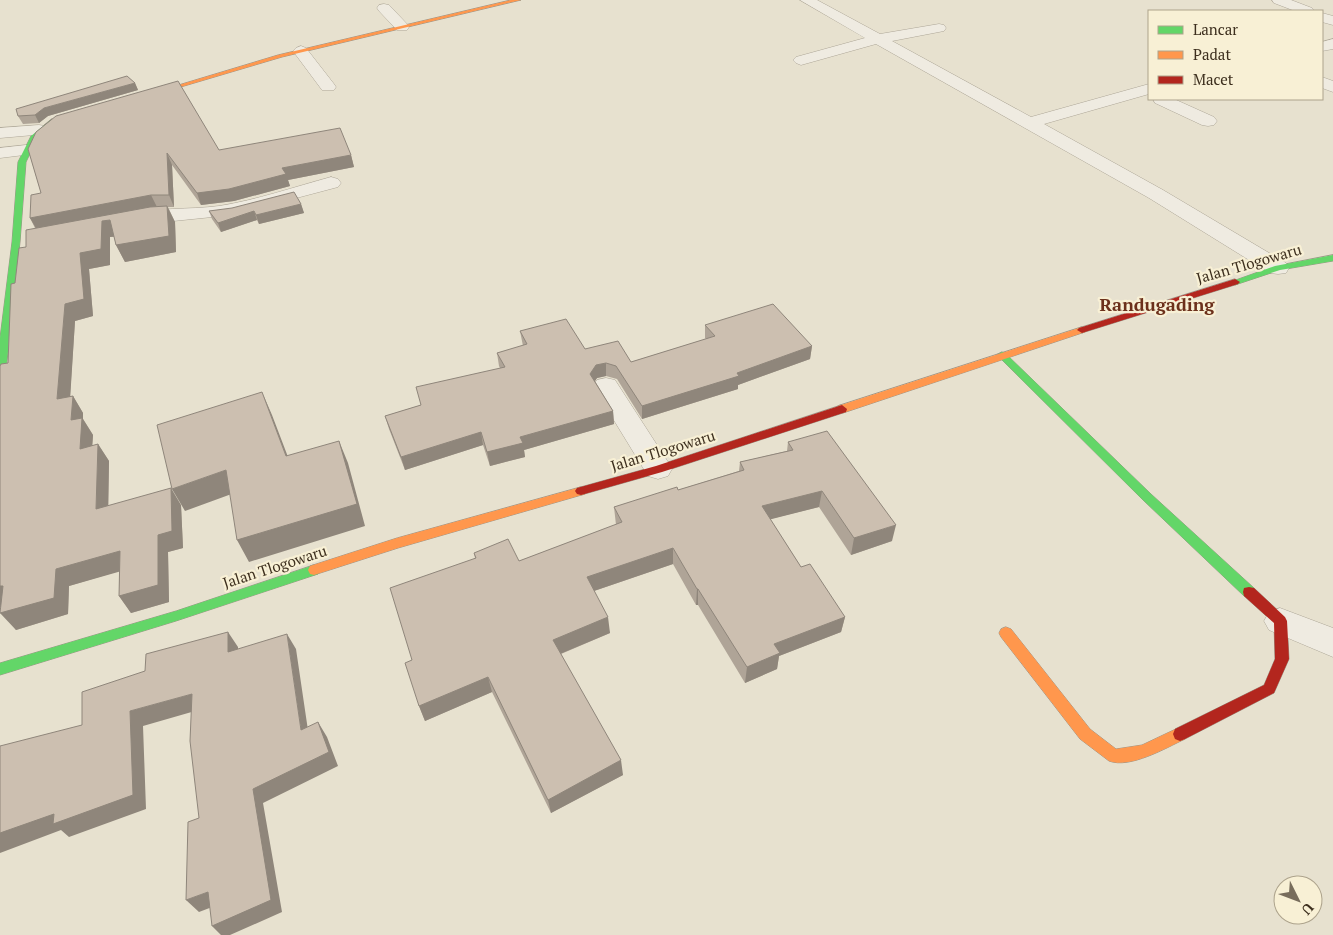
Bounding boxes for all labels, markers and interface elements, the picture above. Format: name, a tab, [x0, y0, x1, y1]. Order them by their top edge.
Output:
legend	[1148, 10, 1323, 100]
text: Lancar	[1193, 19, 1238, 39]
text: Padat	[1193, 44, 1231, 64]
text: Macet	[1193, 69, 1234, 89]
street label: Jalan Tlogowaru	[1194, 238, 1304, 288]
district label: Randugading	[1100, 292, 1215, 316]
street label: Jalan Tlogowaru	[608, 425, 718, 475]
street label: Jalan Tlogowaru	[220, 540, 330, 592]
north arrow	[1273, 875, 1323, 925]
text: U	[1298, 899, 1318, 919]

